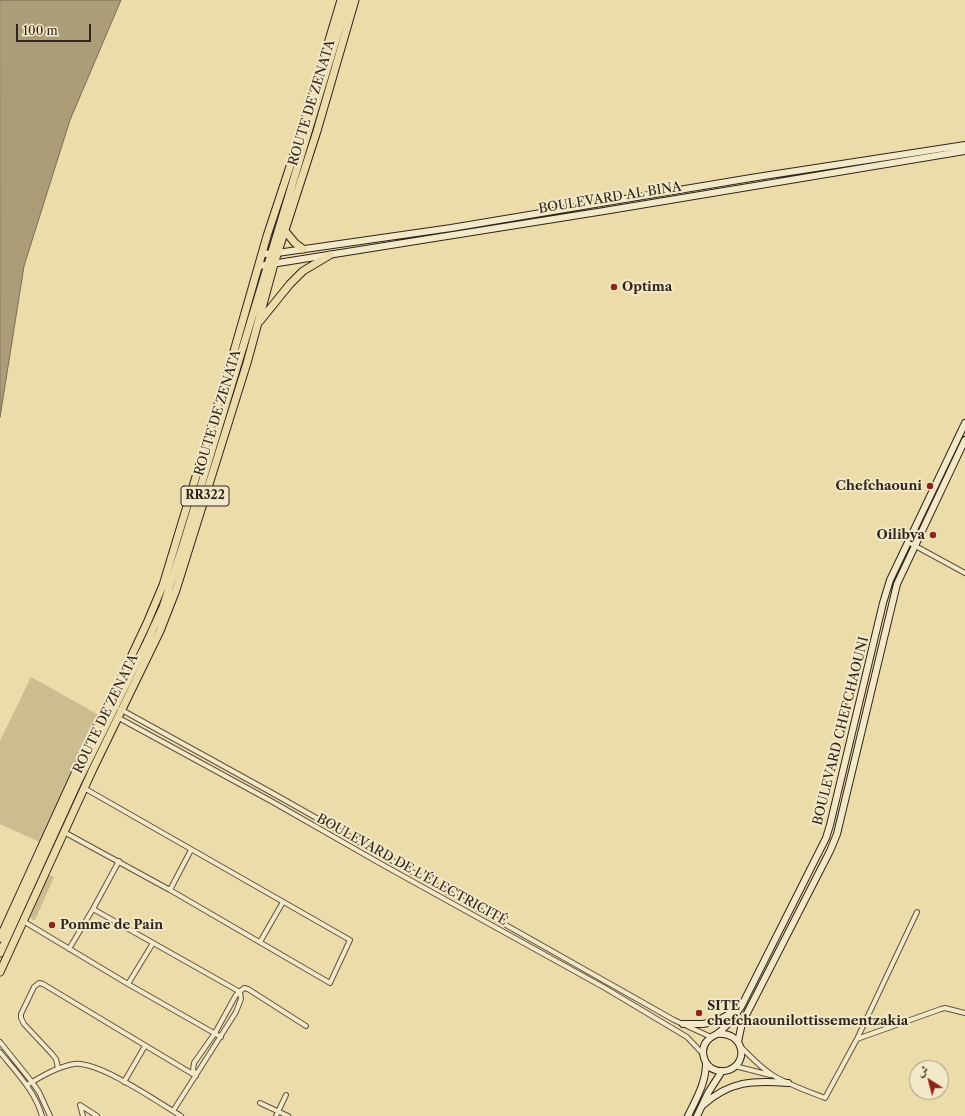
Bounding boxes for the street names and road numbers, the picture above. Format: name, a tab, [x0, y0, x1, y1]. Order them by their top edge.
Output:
street label: ROUTE DE ZENATA	[285, 38, 339, 168]
street label: BOULEVARD AL BINA	[537, 179, 683, 217]
street label: ROUTE DE ZENATA	[191, 348, 245, 478]
road number: RR322	[181, 486, 229, 506]
street label: BOULEVARD CHEFCHAOUNI	[810, 635, 872, 827]
street label: ROUTE DE ZENATA	[70, 652, 142, 776]
street label: BOULEVARD DE L'ÉLECTRICITÉ	[314, 811, 510, 929]

